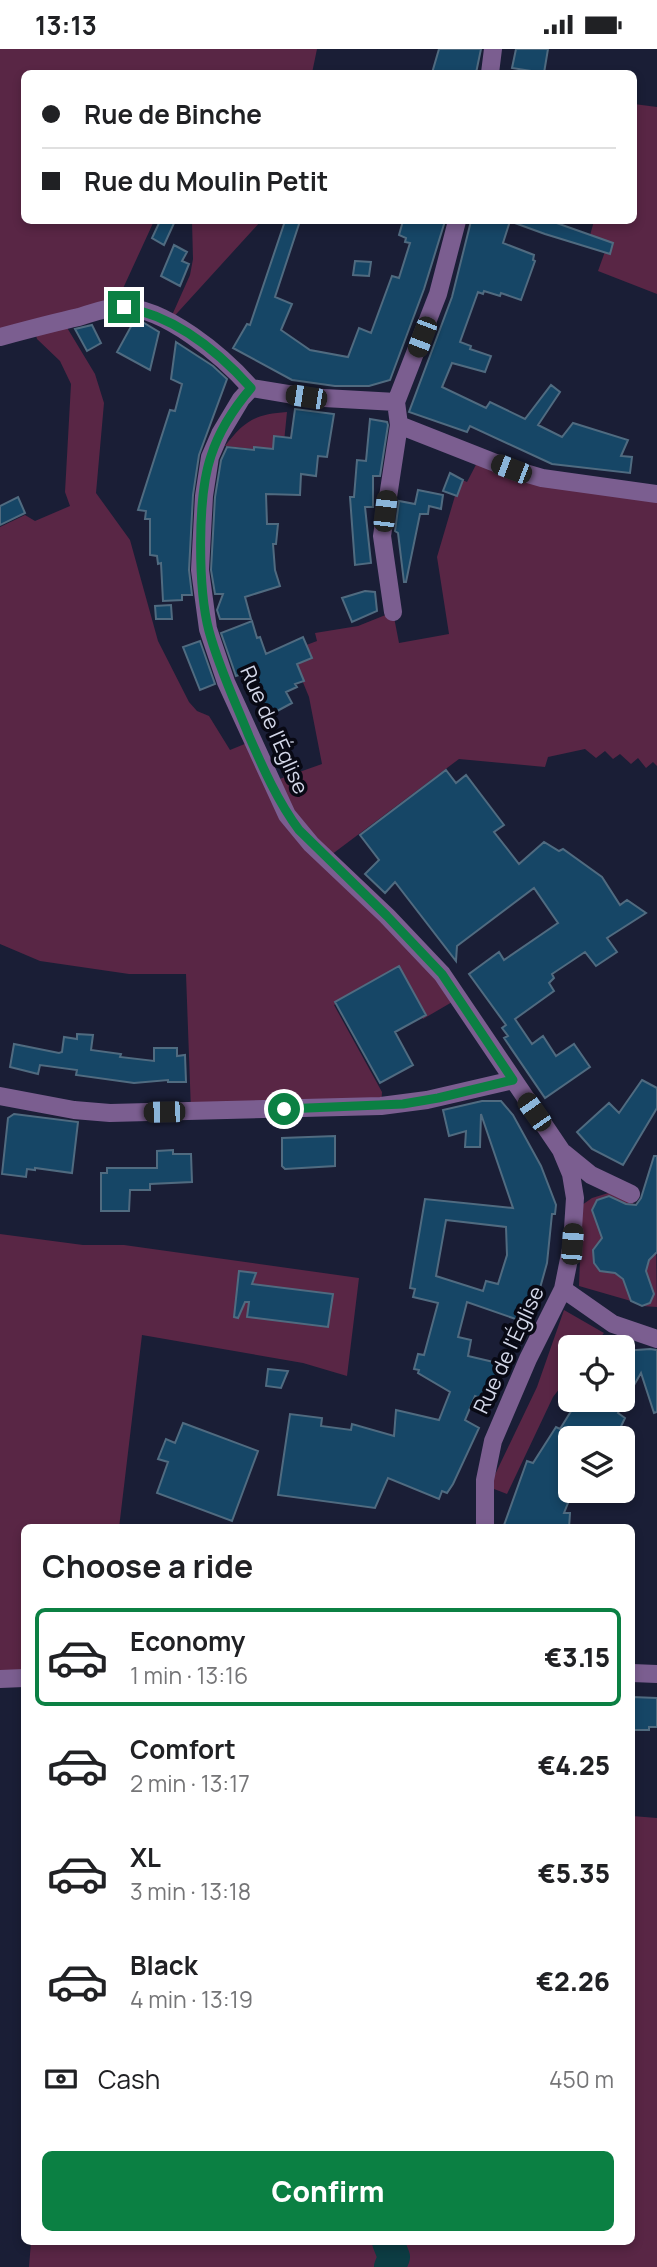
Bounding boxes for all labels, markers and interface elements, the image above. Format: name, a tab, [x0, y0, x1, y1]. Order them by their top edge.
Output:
text: 13:13	[35, 7, 97, 43]
text: Rue de Binche	[84, 96, 262, 132]
text: Rue du Moulin Petit	[84, 163, 328, 199]
route end	[108, 291, 140, 323]
car	[405, 314, 440, 360]
car	[284, 383, 329, 411]
car	[488, 452, 535, 486]
car	[373, 489, 398, 533]
street label: Rue de l'Église	[234, 661, 316, 798]
car	[514, 1089, 555, 1135]
route start	[268, 1093, 300, 1125]
car	[143, 1101, 186, 1123]
car	[561, 1222, 584, 1266]
street label: Rue de l'Église	[466, 1281, 550, 1418]
map controls	[558, 1335, 635, 1503]
button: locate	[558, 1335, 635, 1412]
button: layers	[558, 1426, 635, 1503]
text: Choose a ride	[42, 1544, 253, 1588]
text: Economy	[130, 1623, 245, 1659]
icon: car	[46, 1626, 109, 1689]
text: €3.15	[544, 1639, 610, 1675]
text: 1 min · 13:16	[130, 1659, 248, 1691]
text: Comfort	[130, 1731, 236, 1767]
icon: car	[46, 1734, 109, 1797]
text: €4.25	[538, 1747, 610, 1783]
text: 2 min · 13:17	[130, 1767, 250, 1799]
text: XL	[130, 1839, 161, 1875]
icon: car	[46, 1842, 109, 1905]
text: €5.35	[538, 1855, 610, 1891]
text: 3 min · 13:18	[130, 1875, 251, 1907]
text: Black	[130, 1947, 198, 1983]
icon: car	[46, 1950, 109, 2013]
text: €2.26	[536, 1963, 610, 1999]
text: 4 min · 13:19	[130, 1983, 253, 2015]
icon: cash	[42, 2060, 80, 2098]
text: Cash	[98, 2061, 160, 2097]
text: 450 m	[549, 2063, 614, 2095]
button: Confirm	[42, 2151, 614, 2231]

